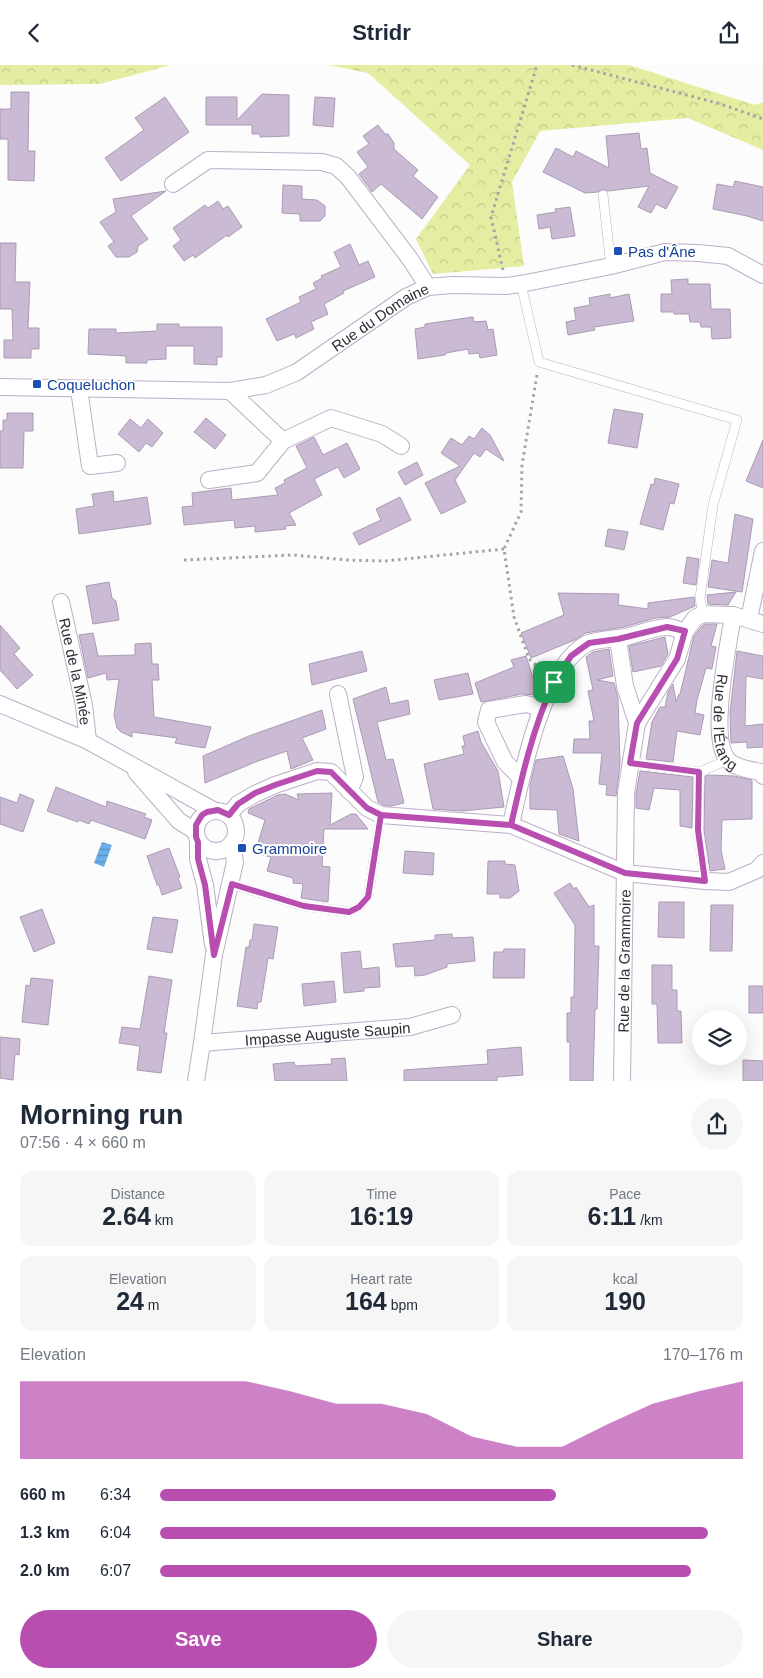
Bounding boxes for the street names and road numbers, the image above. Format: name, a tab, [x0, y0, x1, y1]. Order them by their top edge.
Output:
street label: Rue du Domaine	[328, 279, 431, 354]
street label: Rue de la Minée	[56, 616, 95, 726]
street label: Rue de l'Étang	[711, 673, 741, 773]
street label: Rue de la Grammoire	[614, 889, 633, 1033]
street label: Impasse Auguste Saupin	[244, 1018, 411, 1048]

